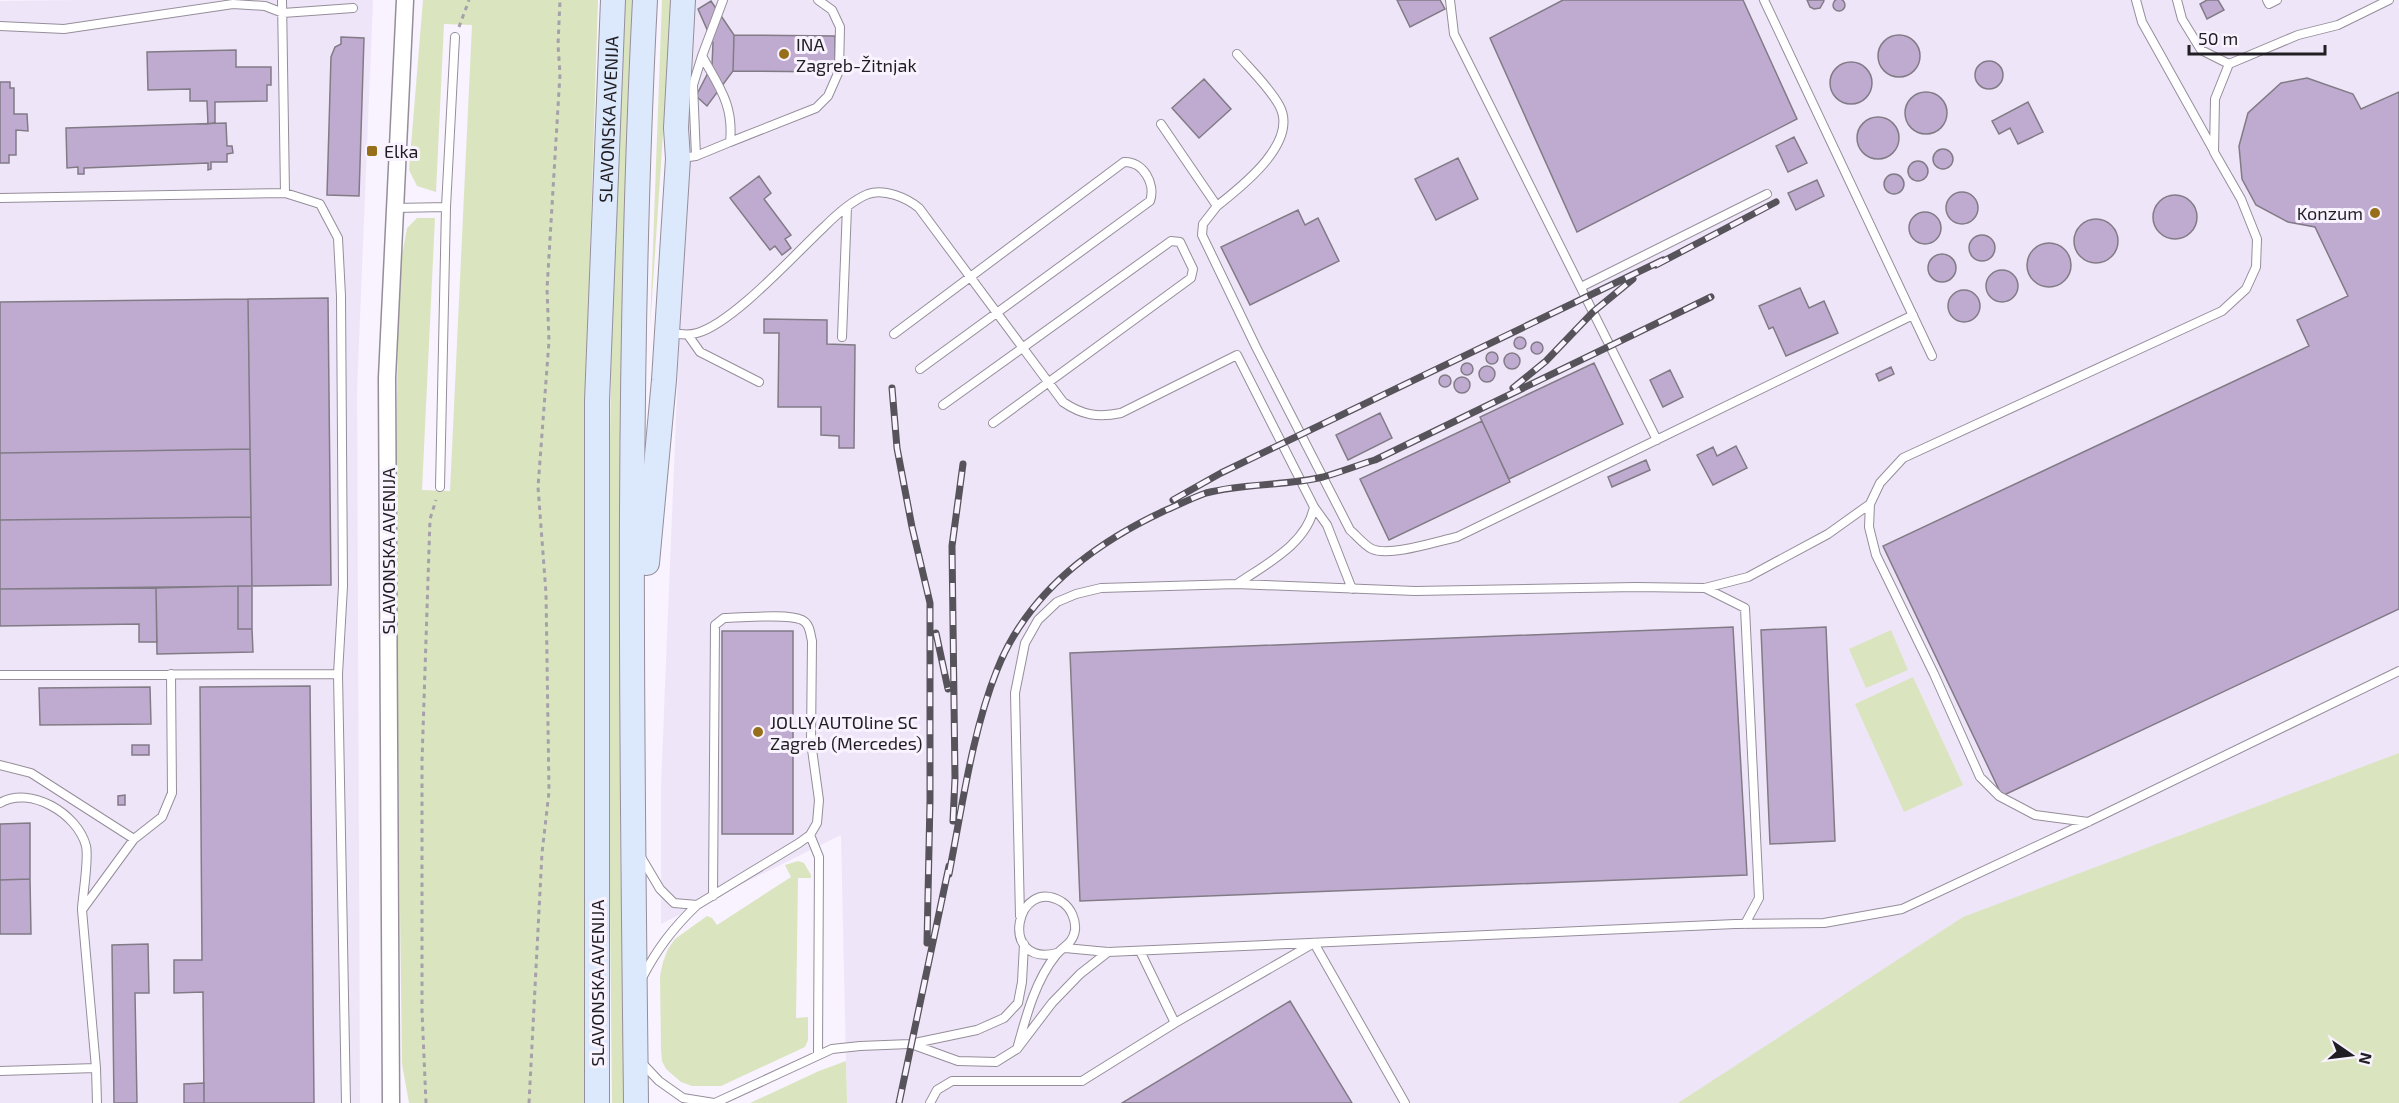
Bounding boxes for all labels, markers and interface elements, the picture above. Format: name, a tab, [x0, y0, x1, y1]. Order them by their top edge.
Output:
scale bar	[2189, 18, 2326, 56]
text: 50 m	[2198, 27, 2238, 49]
place label: INA Zagreb-Žitnjak	[796, 33, 917, 76]
street label: SLAVONSKA AVENIJA	[594, 35, 623, 203]
marker: INA Zagreb-Žitnjak	[777, 47, 791, 61]
place label: Elka	[384, 140, 418, 162]
marker: Elka	[365, 144, 379, 158]
place label: Konzum	[2297, 202, 2363, 224]
marker: Konzum	[2368, 206, 2382, 220]
street label: SLAVONSKA AVENIJA	[377, 467, 399, 634]
place label: JOLLY AUTOline SC Zagreb (Mercedes)	[770, 711, 922, 754]
marker: JOLLY AUTOline SC Zagreb (Mercedes)	[751, 725, 765, 739]
street label: SLAVONSKA AVENIJA	[586, 899, 608, 1066]
north arrow	[2321, 1025, 2381, 1085]
text: N	[2355, 1051, 2377, 1067]

